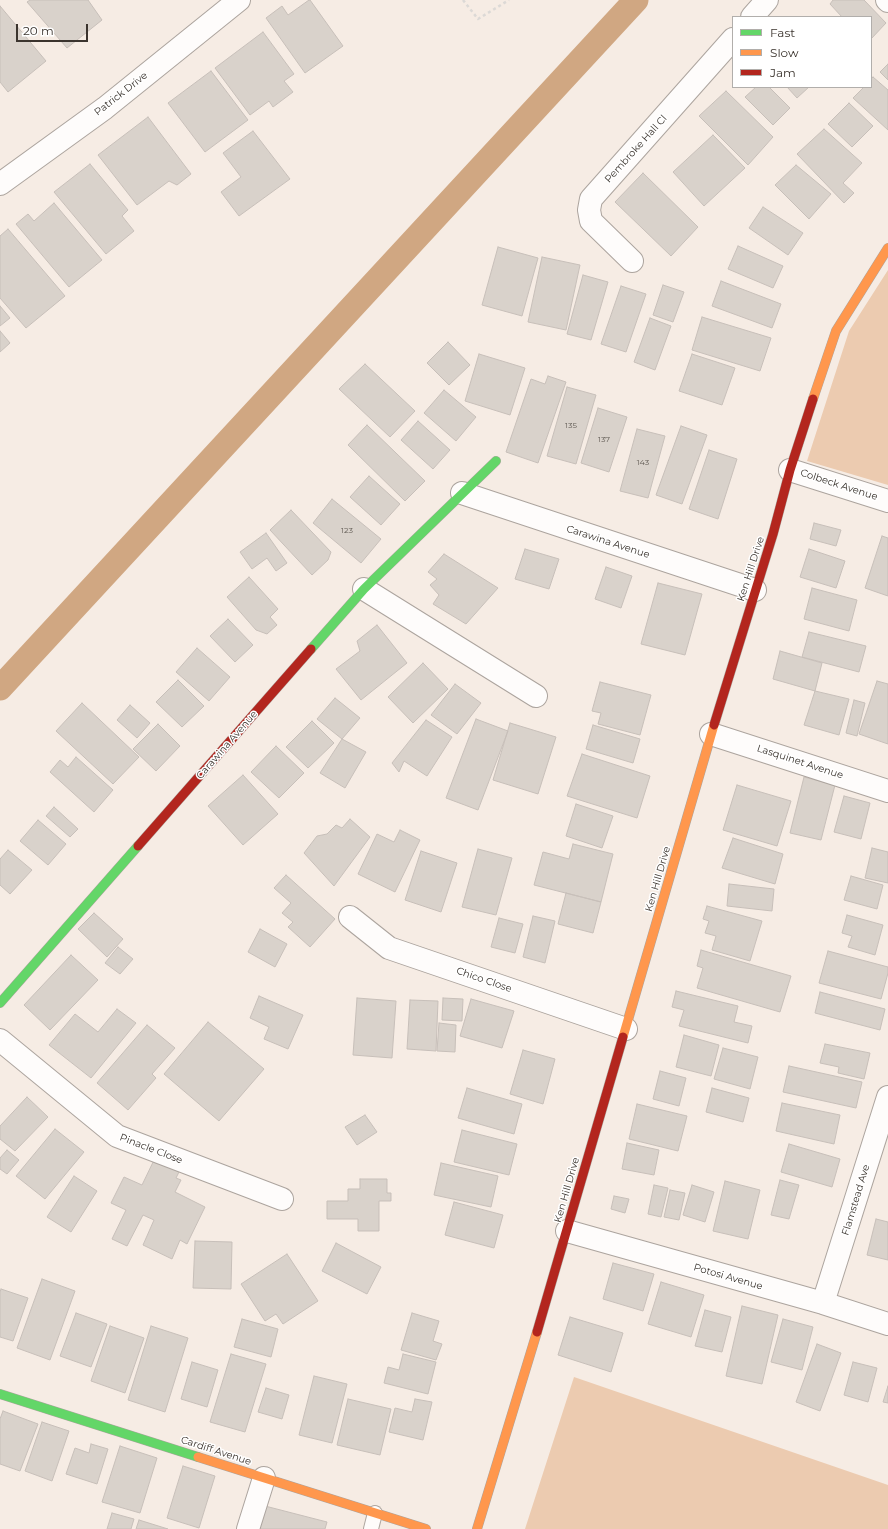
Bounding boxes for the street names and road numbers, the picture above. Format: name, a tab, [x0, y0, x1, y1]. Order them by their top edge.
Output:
street label: Patrick Drive	[92, 70, 150, 118]
street label: Pembroke Hall Cl	[602, 113, 670, 185]
street label: Colbeck Avenue	[799, 467, 879, 503]
street label: Carawina Avenue	[565, 523, 651, 561]
street label: Ken Hill Drive	[735, 535, 767, 603]
street label: Carawina Avenue	[194, 708, 260, 782]
street label: Lasquinet Avenue	[755, 742, 845, 782]
street label: Ken Hill Drive	[643, 845, 673, 913]
street label: Chico Close	[455, 965, 513, 995]
street label: Pinacle Close	[118, 1132, 184, 1166]
street label: Ken Hill Drive	[552, 1156, 582, 1224]
street label: Flamstead Ave	[839, 1163, 873, 1237]
street label: Potosi Avenue	[692, 1261, 764, 1293]
street label: Cardiff Avenue	[179, 1434, 253, 1468]

